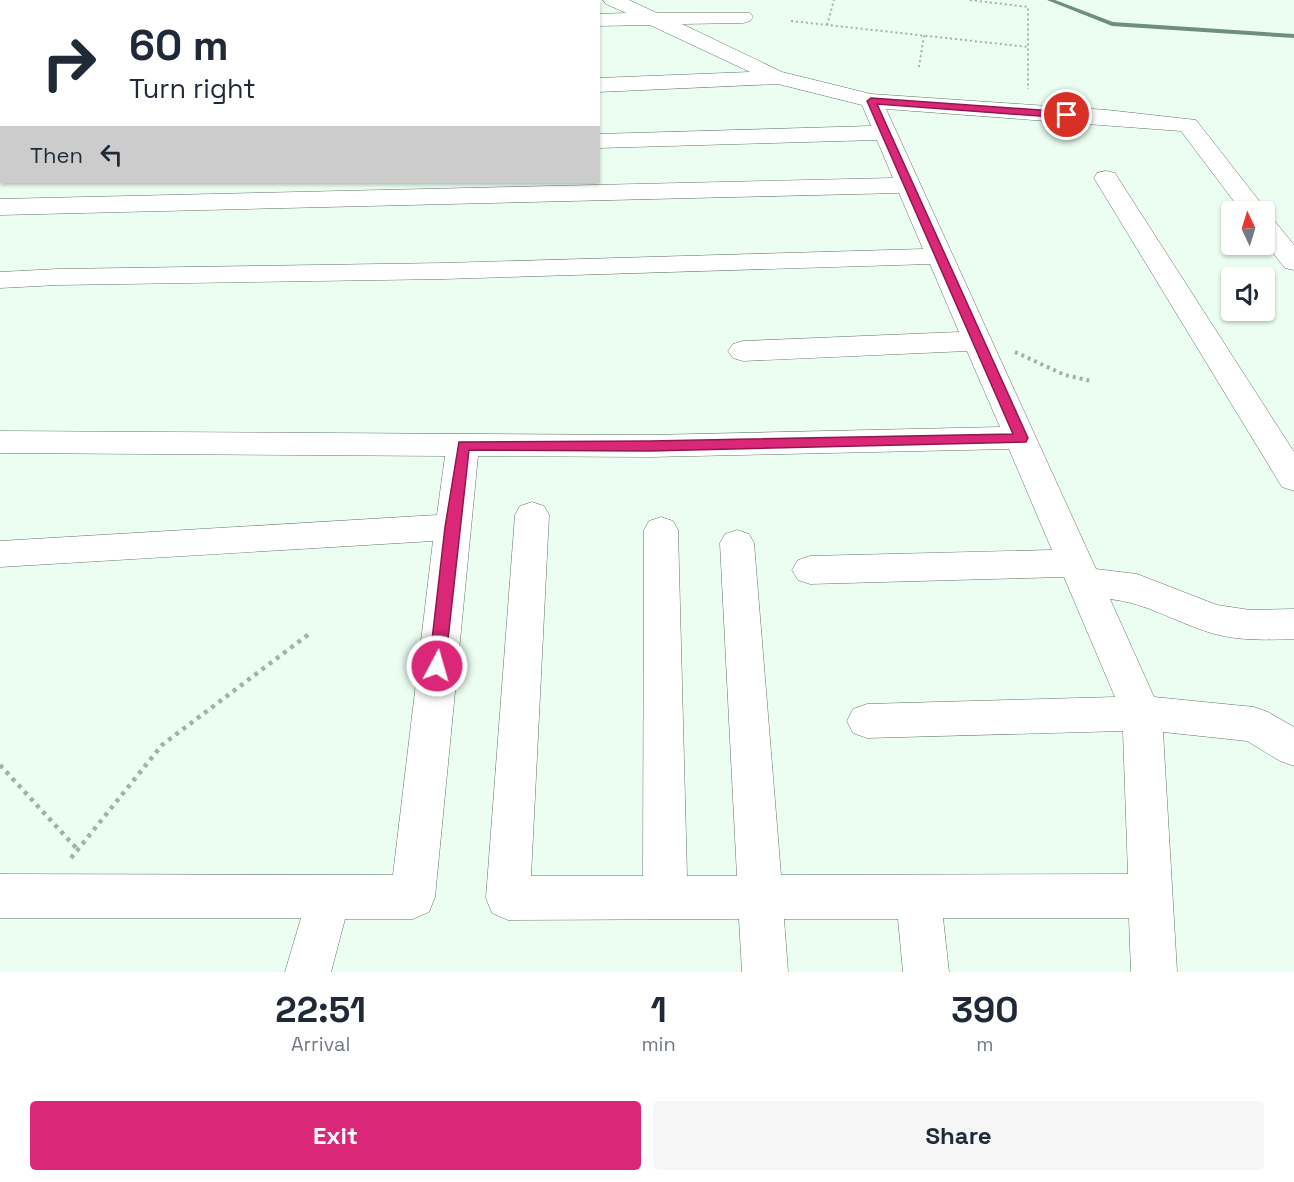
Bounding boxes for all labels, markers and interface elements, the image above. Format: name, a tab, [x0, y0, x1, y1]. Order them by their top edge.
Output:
text: 60 m	[129, 19, 229, 72]
icon: right	[30, 24, 108, 102]
text: Turn right	[129, 71, 256, 106]
pin	[1041, 89, 1092, 140]
icon: arrive	[1050, 98, 1083, 131]
icon: left	[95, 138, 128, 171]
text: Then	[30, 141, 83, 169]
north arrow	[1221, 201, 1275, 255]
map controls	[1221, 201, 1275, 321]
button: sound	[1221, 267, 1275, 321]
position arrow	[405, 634, 469, 698]
text: 22:51	[275, 987, 366, 1033]
text: 1	[650, 987, 667, 1033]
text: 390	[951, 987, 1019, 1033]
text: Arrival	[291, 1031, 350, 1057]
text: min	[641, 1031, 676, 1057]
text: m	[976, 1031, 993, 1057]
button: Exit	[30, 1101, 641, 1170]
button: Share	[653, 1101, 1264, 1170]

